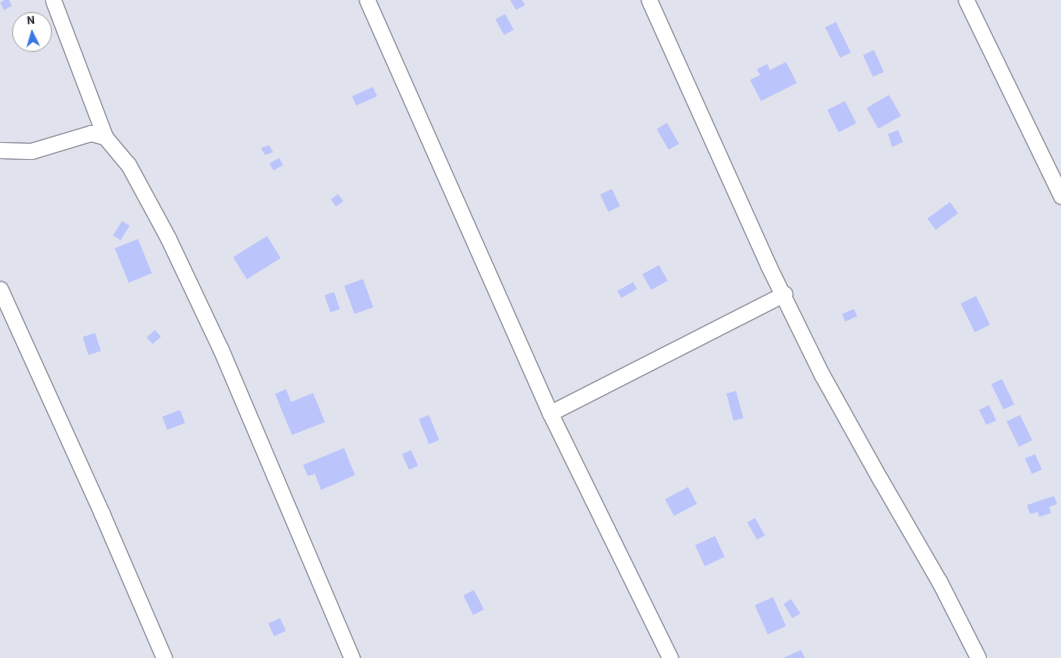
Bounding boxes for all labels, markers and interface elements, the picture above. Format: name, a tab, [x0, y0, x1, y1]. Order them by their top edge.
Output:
north arrow	[12, 12, 52, 52]
text: N	[27, 14, 35, 27]

